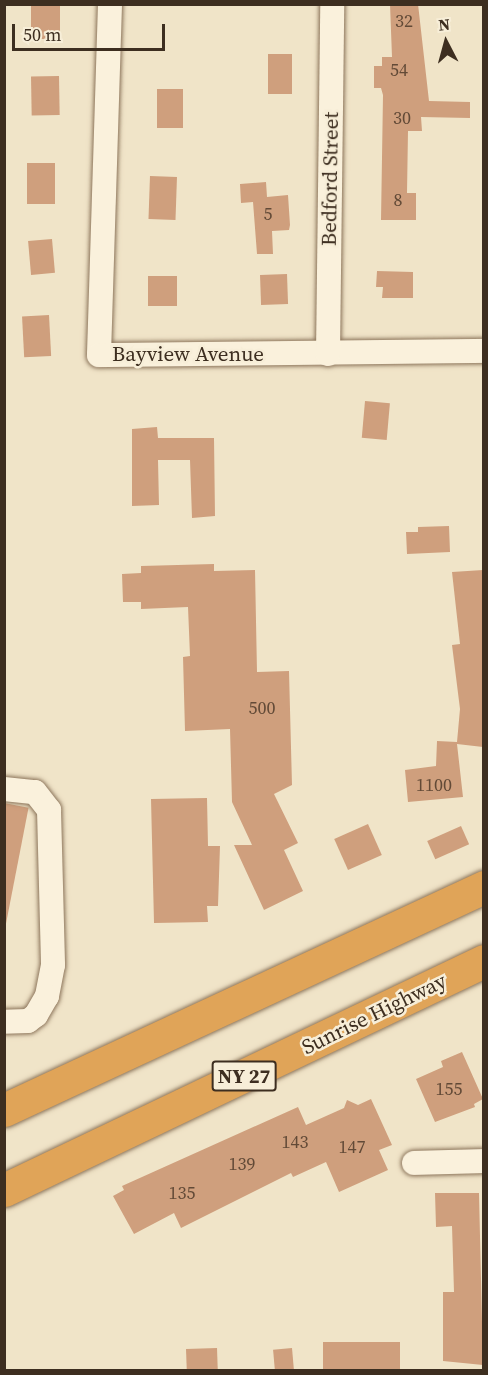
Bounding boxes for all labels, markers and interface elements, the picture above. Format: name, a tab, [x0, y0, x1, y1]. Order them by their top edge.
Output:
house number: 32	[395, 10, 413, 32]
scale bar	[15, 12, 168, 50]
north arrow	[416, 12, 476, 72]
text: N	[437, 13, 451, 36]
text: 50 m	[23, 22, 61, 47]
house number: 54	[390, 59, 408, 81]
house number: 30	[393, 107, 411, 129]
street label: Bedford Street	[316, 112, 344, 246]
house number: 8	[394, 189, 402, 211]
house number: 5	[264, 203, 272, 225]
street label: Bayview Avenue	[112, 341, 264, 367]
house number: 500	[249, 697, 275, 719]
house number: 1100	[416, 774, 452, 796]
street label: Sunrise Highway	[298, 968, 450, 1060]
road number: NY 27	[211, 1059, 277, 1093]
house number: 155	[436, 1078, 462, 1100]
house number: 143	[282, 1131, 308, 1153]
house number: 147	[339, 1136, 365, 1158]
house number: 139	[229, 1153, 255, 1175]
house number: 135	[169, 1182, 195, 1204]

